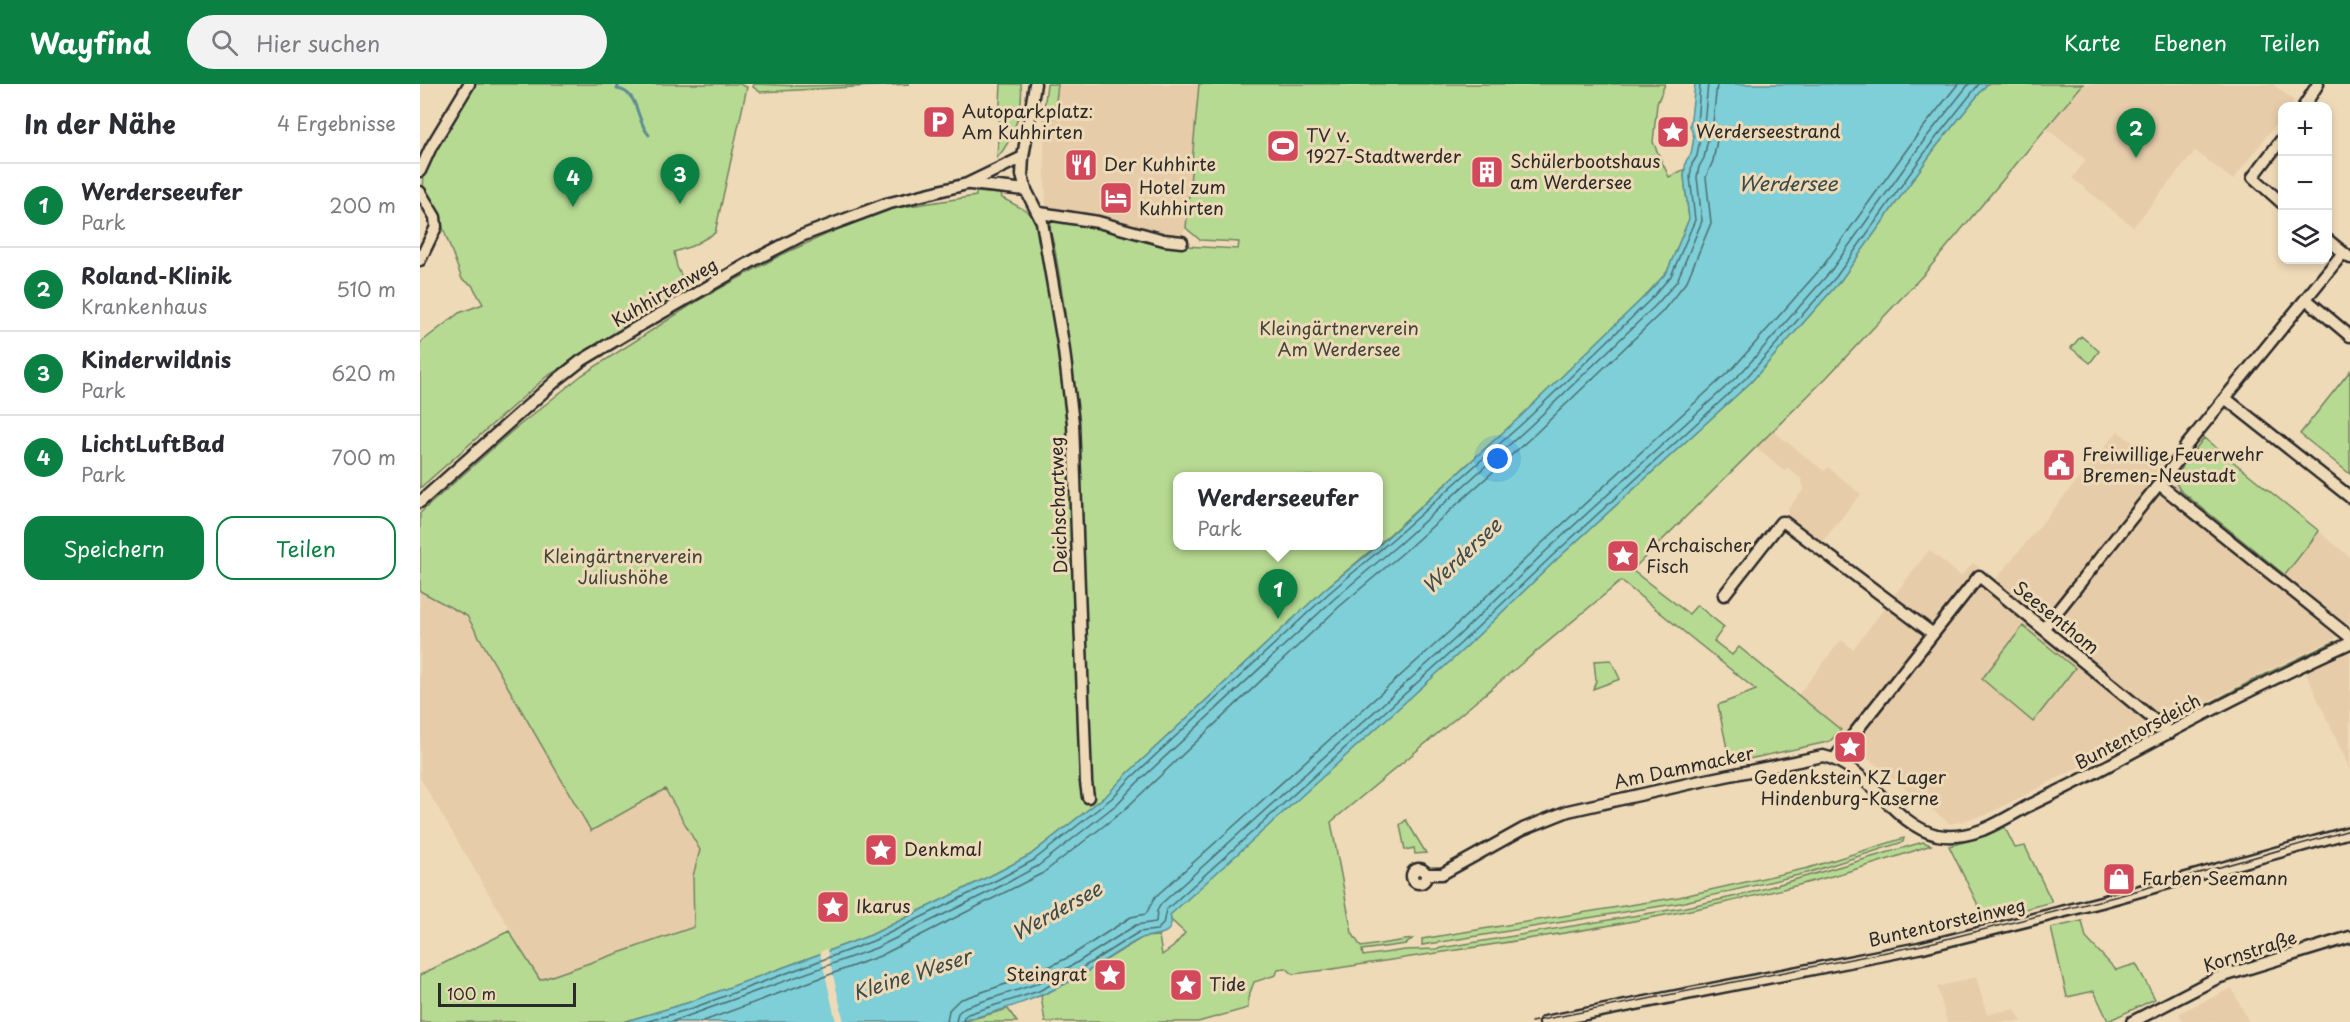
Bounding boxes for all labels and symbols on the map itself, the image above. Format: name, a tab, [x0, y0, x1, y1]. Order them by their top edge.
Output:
place label: Autoparkplatz: Am Kuhhirten	[962, 97, 1093, 145]
parking icon: Autoparkplatz: Am Kuhhirten	[921, 104, 957, 140]
pin: 2	[2116, 109, 2156, 158]
place icon: Werderseestrand	[1655, 114, 1691, 150]
place label: Werderseestrand	[1696, 117, 1841, 144]
place label: TV v. 1927-Stadtwerder	[1306, 121, 1462, 169]
sports icon: TV v. 1927-Stadtwerder	[1265, 128, 1301, 164]
restaurant icon: Der Kuhhirte	[1063, 147, 1099, 183]
place label: Schülerbootshaus am Werdersee	[1510, 147, 1660, 195]
place label: Der Kuhhirte	[1104, 150, 1216, 177]
pin: 3	[660, 154, 700, 204]
building icon: Schülerbootshaus am Werdersee	[1469, 154, 1505, 190]
pin: 4	[554, 158, 592, 207]
water label: Werdersee	[1738, 168, 1839, 198]
place label: Hotel zum Kuhhirten	[1139, 173, 1226, 221]
hotel icon: Hotel zum Kuhhirten	[1098, 180, 1134, 216]
street label: Kuhhirtenweg	[606, 250, 722, 333]
park label: Kleingärtnerverein Am Werdersee	[1259, 314, 1419, 362]
street label: Deichschartweg	[1042, 436, 1073, 574]
place label: Freiwillige Feuerwehr Bremen-Neustadt	[2082, 440, 2264, 488]
your location	[1483, 444, 1512, 473]
public building icon: Freiwillige Feuerwehr Bremen-Neustadt	[2041, 447, 2077, 483]
water label: Werdersee	[1415, 510, 1508, 600]
place label: Archaischer Fisch	[1646, 531, 1752, 579]
place icon: Archaischer Fisch	[1605, 538, 1641, 574]
park label: Kleingärtnerverein Juliushöhe	[543, 542, 703, 590]
pin: 1	[1258, 570, 1298, 619]
street label: Seesenthom	[2008, 574, 2106, 660]
street label: Buntentorsdeich	[2070, 686, 2205, 775]
place icon: Gedenkstein KZ Lager Hindenburg-Kaserne	[1832, 729, 1868, 765]
street label: Am Dammacker	[1611, 738, 1757, 795]
place label: Gedenkstein KZ Lager Hindenburg-Kaserne	[1754, 763, 1947, 811]
place icon: Denkmal	[863, 832, 899, 868]
place label: Denkmal	[904, 835, 982, 862]
shop icon: Farben Seemann	[2101, 861, 2137, 897]
place label: Farben Seemann	[2142, 864, 2288, 891]
water label: Werdersee	[1006, 873, 1108, 947]
place icon: Ikarus	[815, 889, 851, 925]
street label: Buntentorsteinweg	[1865, 890, 2028, 953]
place label: Ikarus	[856, 892, 910, 919]
street label: Kornstraße	[2199, 923, 2300, 978]
water label: Kleine Weser	[849, 940, 977, 1007]
place icon: Steingrat	[1092, 957, 1128, 993]
place label: Steingrat	[1006, 960, 1087, 987]
place icon: Tide	[1168, 967, 1204, 1003]
place label: Tide	[1209, 970, 1246, 997]
scale bar	[438, 980, 576, 1008]

